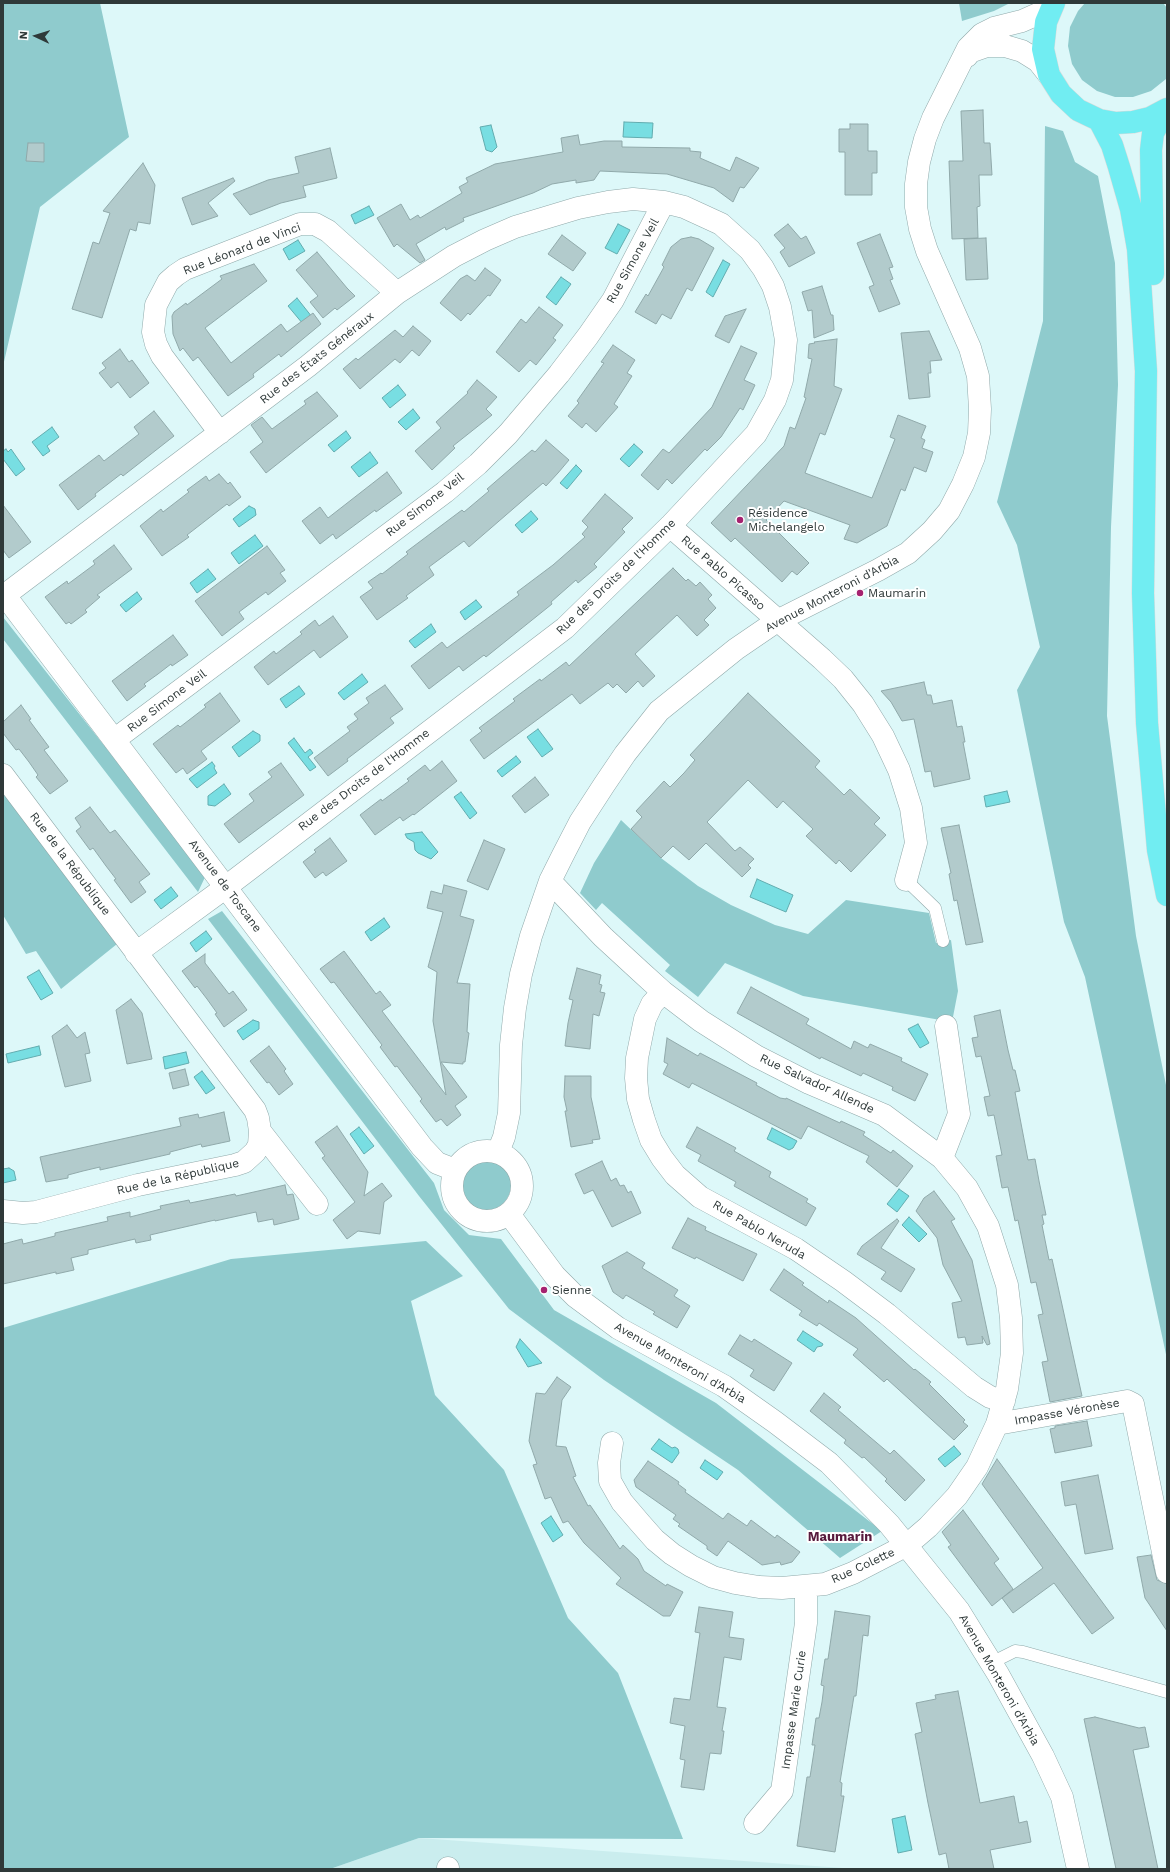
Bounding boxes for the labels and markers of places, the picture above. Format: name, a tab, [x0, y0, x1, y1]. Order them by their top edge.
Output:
place label: Résidence Michelangelo	[748, 506, 825, 534]
marker: Résidence Michelangelo	[735, 515, 745, 525]
place label: Maumarin	[868, 586, 926, 600]
marker: Maumarin	[855, 588, 865, 598]
place label: Sienne	[552, 1283, 592, 1297]
marker: Sienne	[539, 1285, 549, 1295]

